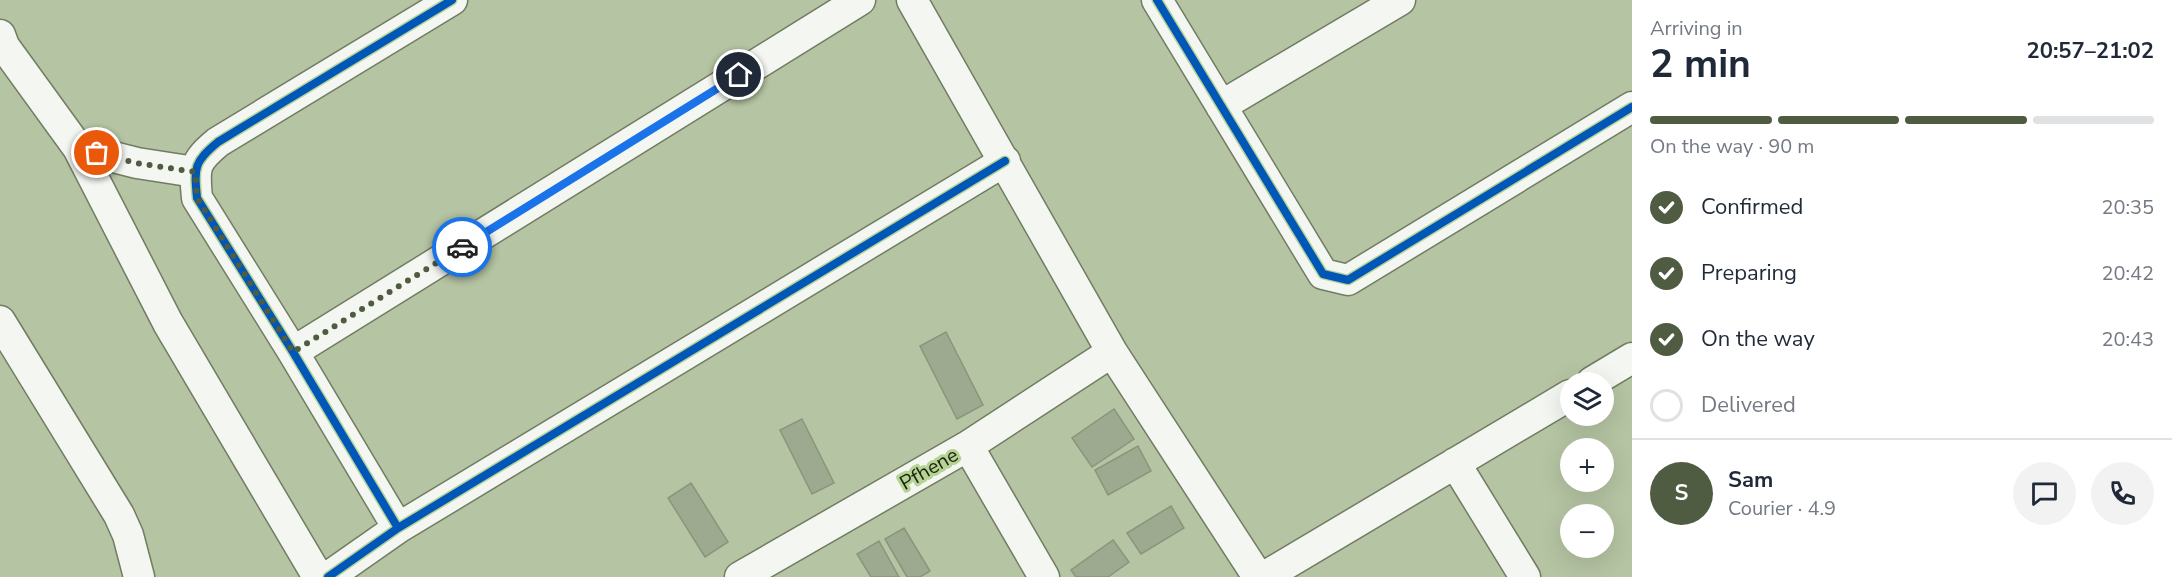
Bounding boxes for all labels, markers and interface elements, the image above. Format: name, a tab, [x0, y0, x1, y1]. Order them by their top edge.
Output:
text: Arriving in	[1650, 15, 1743, 42]
text: 20:57–21:02	[2026, 36, 2154, 66]
text: 2 min	[1650, 38, 1751, 91]
pin	[713, 49, 764, 100]
icon: home	[722, 58, 755, 91]
pin	[71, 127, 122, 178]
text: On the way · 90 m	[1650, 133, 1814, 160]
icon: bag	[80, 136, 113, 169]
icon: check	[1650, 191, 1683, 224]
text: Confirmed	[1701, 192, 1803, 222]
text: 20:35	[2101, 194, 2154, 221]
courier	[432, 217, 492, 277]
icon: car	[446, 231, 479, 264]
icon: check	[1650, 257, 1683, 290]
text: Preparing	[1701, 258, 1797, 288]
text: 20:42	[2101, 260, 2154, 287]
icon: check	[1650, 323, 1683, 356]
text: On the way	[1701, 324, 1815, 354]
text: 20:43	[2101, 326, 2154, 353]
map controls	[1560, 372, 1614, 558]
button: layers	[1560, 372, 1614, 426]
text: Delivered	[1701, 390, 1796, 420]
button: +	[1560, 438, 1614, 492]
street label: Pfhene	[895, 441, 963, 497]
button: chat	[2013, 462, 2076, 525]
button: phone	[2091, 462, 2154, 525]
text: Sam	[1728, 465, 1773, 495]
text: S	[1675, 478, 1688, 508]
text: Courier · 4.9	[1728, 495, 1836, 522]
button: −	[1560, 504, 1614, 558]

